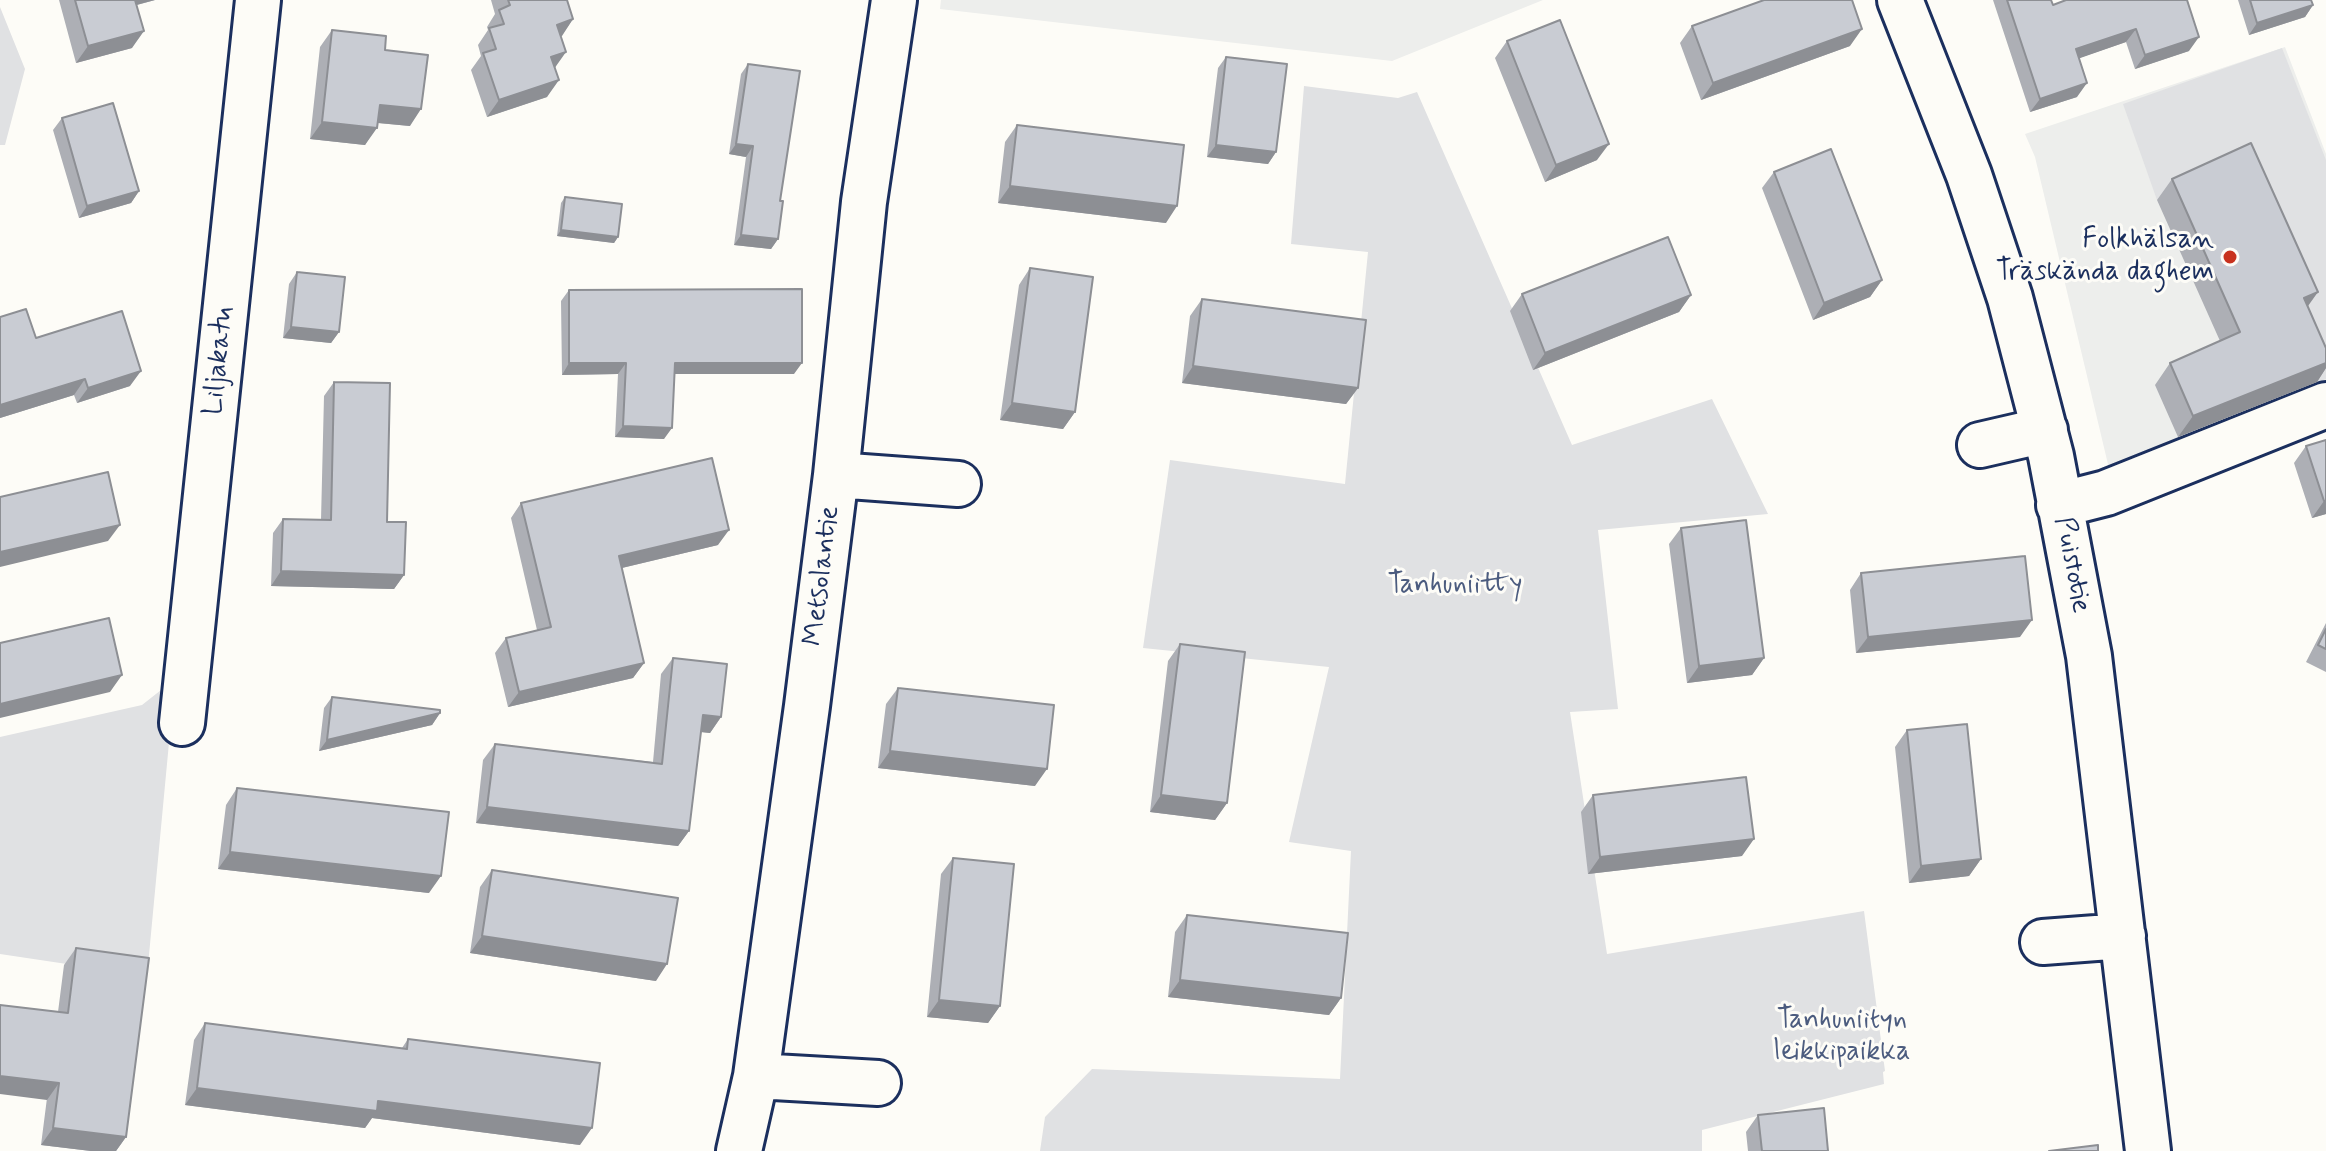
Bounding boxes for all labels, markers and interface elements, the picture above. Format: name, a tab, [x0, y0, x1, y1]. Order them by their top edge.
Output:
place label: Folkhälsan Träskända daghem	[1996, 224, 2214, 290]
marker: Folkhälsan Träskända daghem	[2221, 248, 2239, 266]
street label: Liljakatu	[198, 305, 242, 417]
street label: Metsolantie	[798, 504, 848, 648]
street label: Puistotie	[2045, 514, 2097, 616]
park label: Tanhuniitty	[1388, 569, 1522, 603]
park label: Tanhuniityn leikkipaikka	[1774, 1004, 1910, 1070]

